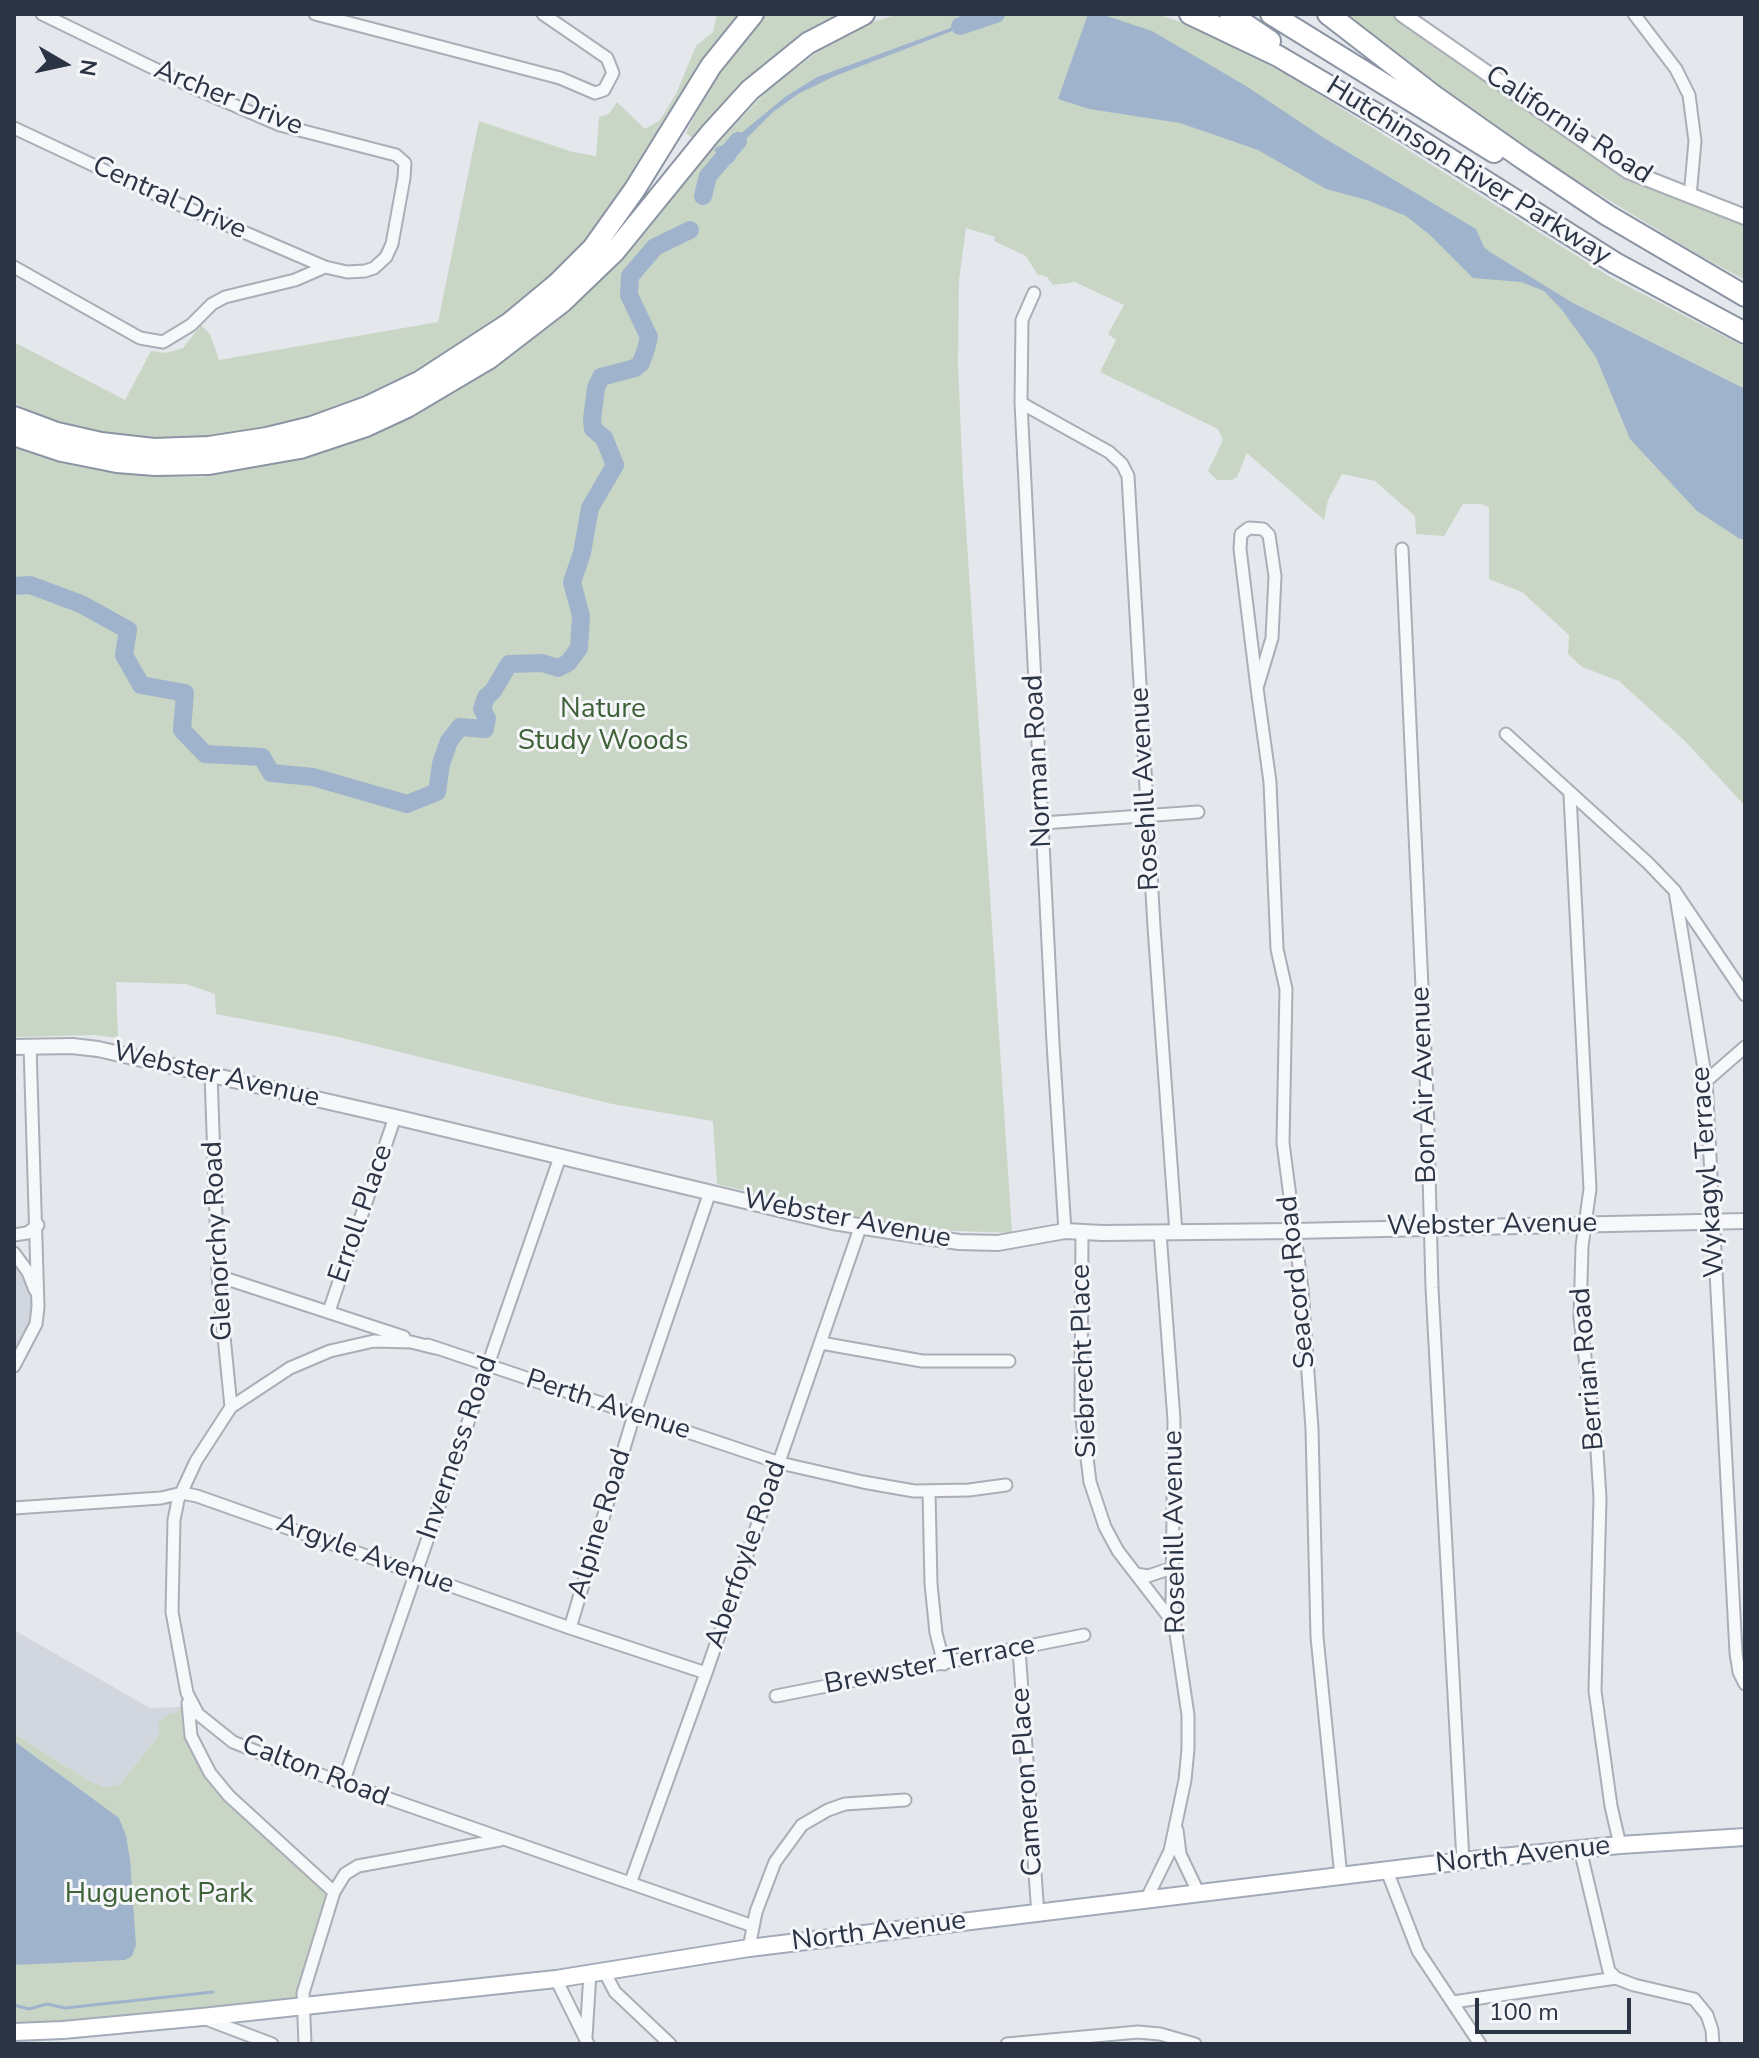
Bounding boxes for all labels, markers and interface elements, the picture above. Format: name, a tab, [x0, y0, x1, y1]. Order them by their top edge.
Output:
north arrow	[24, 24, 104, 104]
street label: Archer Drive	[149, 54, 307, 144]
text: N	[72, 57, 104, 78]
street label: California Road	[1478, 60, 1658, 192]
street label: Hutchinson River Parkway	[1319, 70, 1617, 274]
street label: Central Drive	[87, 150, 251, 248]
street label: Norman Road	[1018, 674, 1060, 848]
street label: Rosehill Avenue	[1124, 686, 1168, 892]
park label: Nature Study Woods	[518, 693, 688, 759]
street label: Bon Air Avenue	[1405, 986, 1445, 1184]
street label: Webster Avenue	[110, 1036, 322, 1116]
street label: Wykagyl Terrace	[1685, 1065, 1733, 1279]
street label: Glenorchy Road	[197, 1140, 241, 1342]
street label: Erroll Place	[323, 1140, 401, 1288]
street label: Webster Avenue	[740, 1183, 954, 1257]
street label: Seacord Road	[1272, 1194, 1324, 1370]
street label: Webster Avenue	[1386, 1207, 1598, 1245]
street label: Siebrecht Place	[1065, 1263, 1105, 1459]
street label: Berrian Road	[1565, 1286, 1613, 1452]
street label: Inverness Road	[412, 1352, 506, 1544]
street label: Perth Avenue	[522, 1364, 694, 1448]
street label: Rosehill Avenue	[1157, 1430, 1195, 1634]
street label: Alpine Road	[562, 1445, 640, 1603]
street label: Aberfoyle Road	[699, 1457, 795, 1653]
street label: Argyle Avenue	[272, 1507, 458, 1603]
street label: Brewster Terrace	[822, 1629, 1038, 1703]
street label: Cameron Place	[1005, 1687, 1051, 1877]
street label: Calton Road	[237, 1729, 393, 1815]
street label: North Avenue	[1434, 1830, 1612, 1882]
park label: Huguenot Park	[65, 1878, 253, 1912]
street label: North Avenue	[790, 1905, 968, 1959]
scale bar	[1479, 1982, 1635, 2032]
text: 100 m	[1489, 1996, 1559, 2028]

